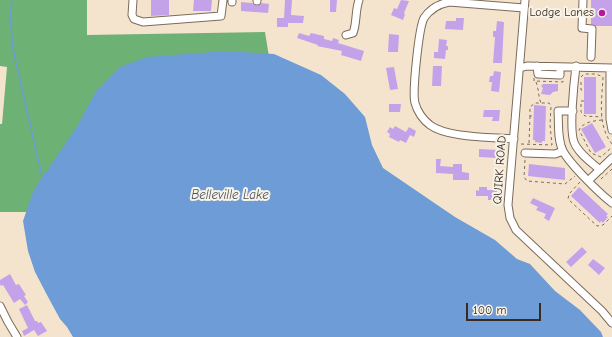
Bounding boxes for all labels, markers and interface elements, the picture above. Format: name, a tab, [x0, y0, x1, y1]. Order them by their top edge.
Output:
place label: Lodge Lanes	[529, 6, 594, 20]
marker: Lodge Lanes	[597, 8, 607, 18]
street label: QUIRK ROAD	[490, 135, 510, 205]
water label: Belleville Lake	[191, 187, 269, 203]
scale bar	[468, 295, 543, 321]
text: 100 m	[473, 303, 506, 317]

